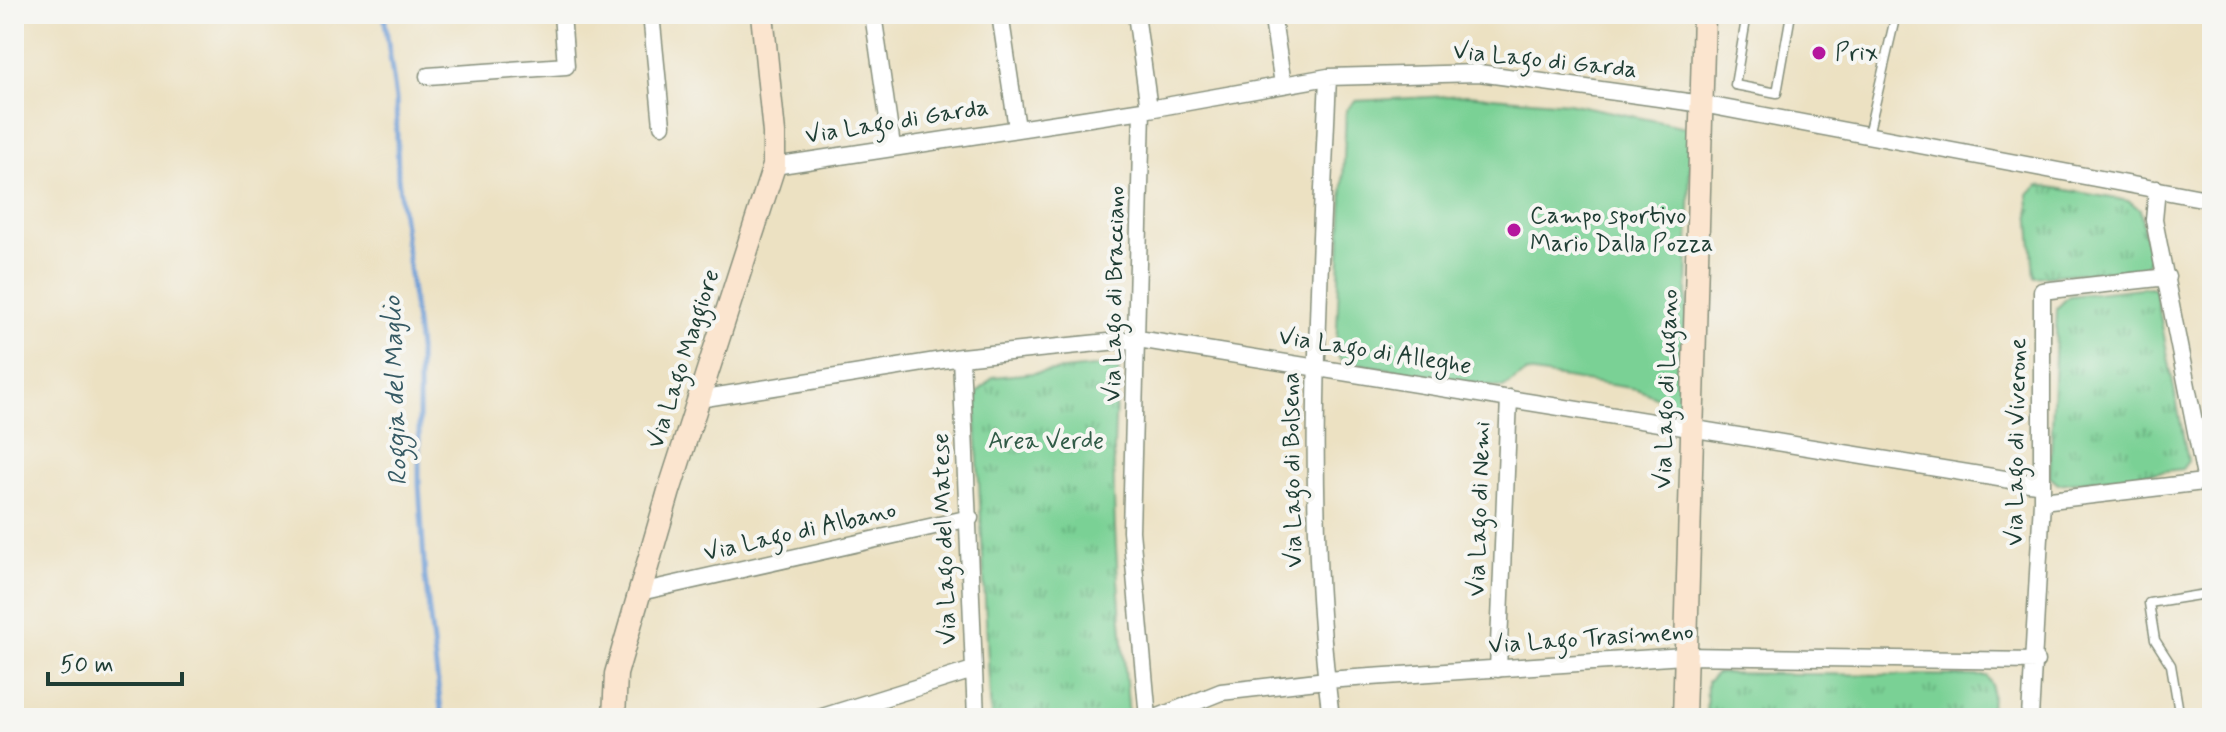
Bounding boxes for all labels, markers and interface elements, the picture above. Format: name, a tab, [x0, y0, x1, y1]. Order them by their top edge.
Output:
street label: Via Lago di Garda	[1451, 36, 1639, 89]
place label: Prix	[1835, 38, 1878, 69]
marker: Prix	[1810, 44, 1828, 62]
street label: Via Lago di Garda	[803, 92, 991, 155]
street label: Via Lago di Bracciano	[1098, 186, 1135, 402]
place label: Campo sportivo Mario Dalla Pozza	[1530, 201, 1713, 260]
marker: Campo sportivo Mario Dalla Pozza	[1505, 221, 1523, 239]
street label: Via Lago Maggiore	[640, 265, 730, 454]
street label: Via Lago di Lugano	[1648, 289, 1689, 490]
water label: Roggia del Maglio	[376, 295, 419, 486]
street label: Via Lago di Alleghe	[1276, 321, 1474, 386]
street label: Via Lago di Viverone	[2000, 337, 2037, 546]
street label: Via Lago di Bolsena	[1276, 372, 1313, 568]
street label: Via Lago di Nemi	[1461, 421, 1502, 597]
park label: Area Verde	[988, 426, 1104, 457]
street label: Via Lago del Matese	[926, 432, 967, 646]
street label: Via Lago di Albano	[701, 495, 900, 572]
street label: Via Lago Trasimeno	[1487, 616, 1695, 665]
scale bar	[48, 636, 182, 686]
text: 50 m	[60, 650, 114, 681]

